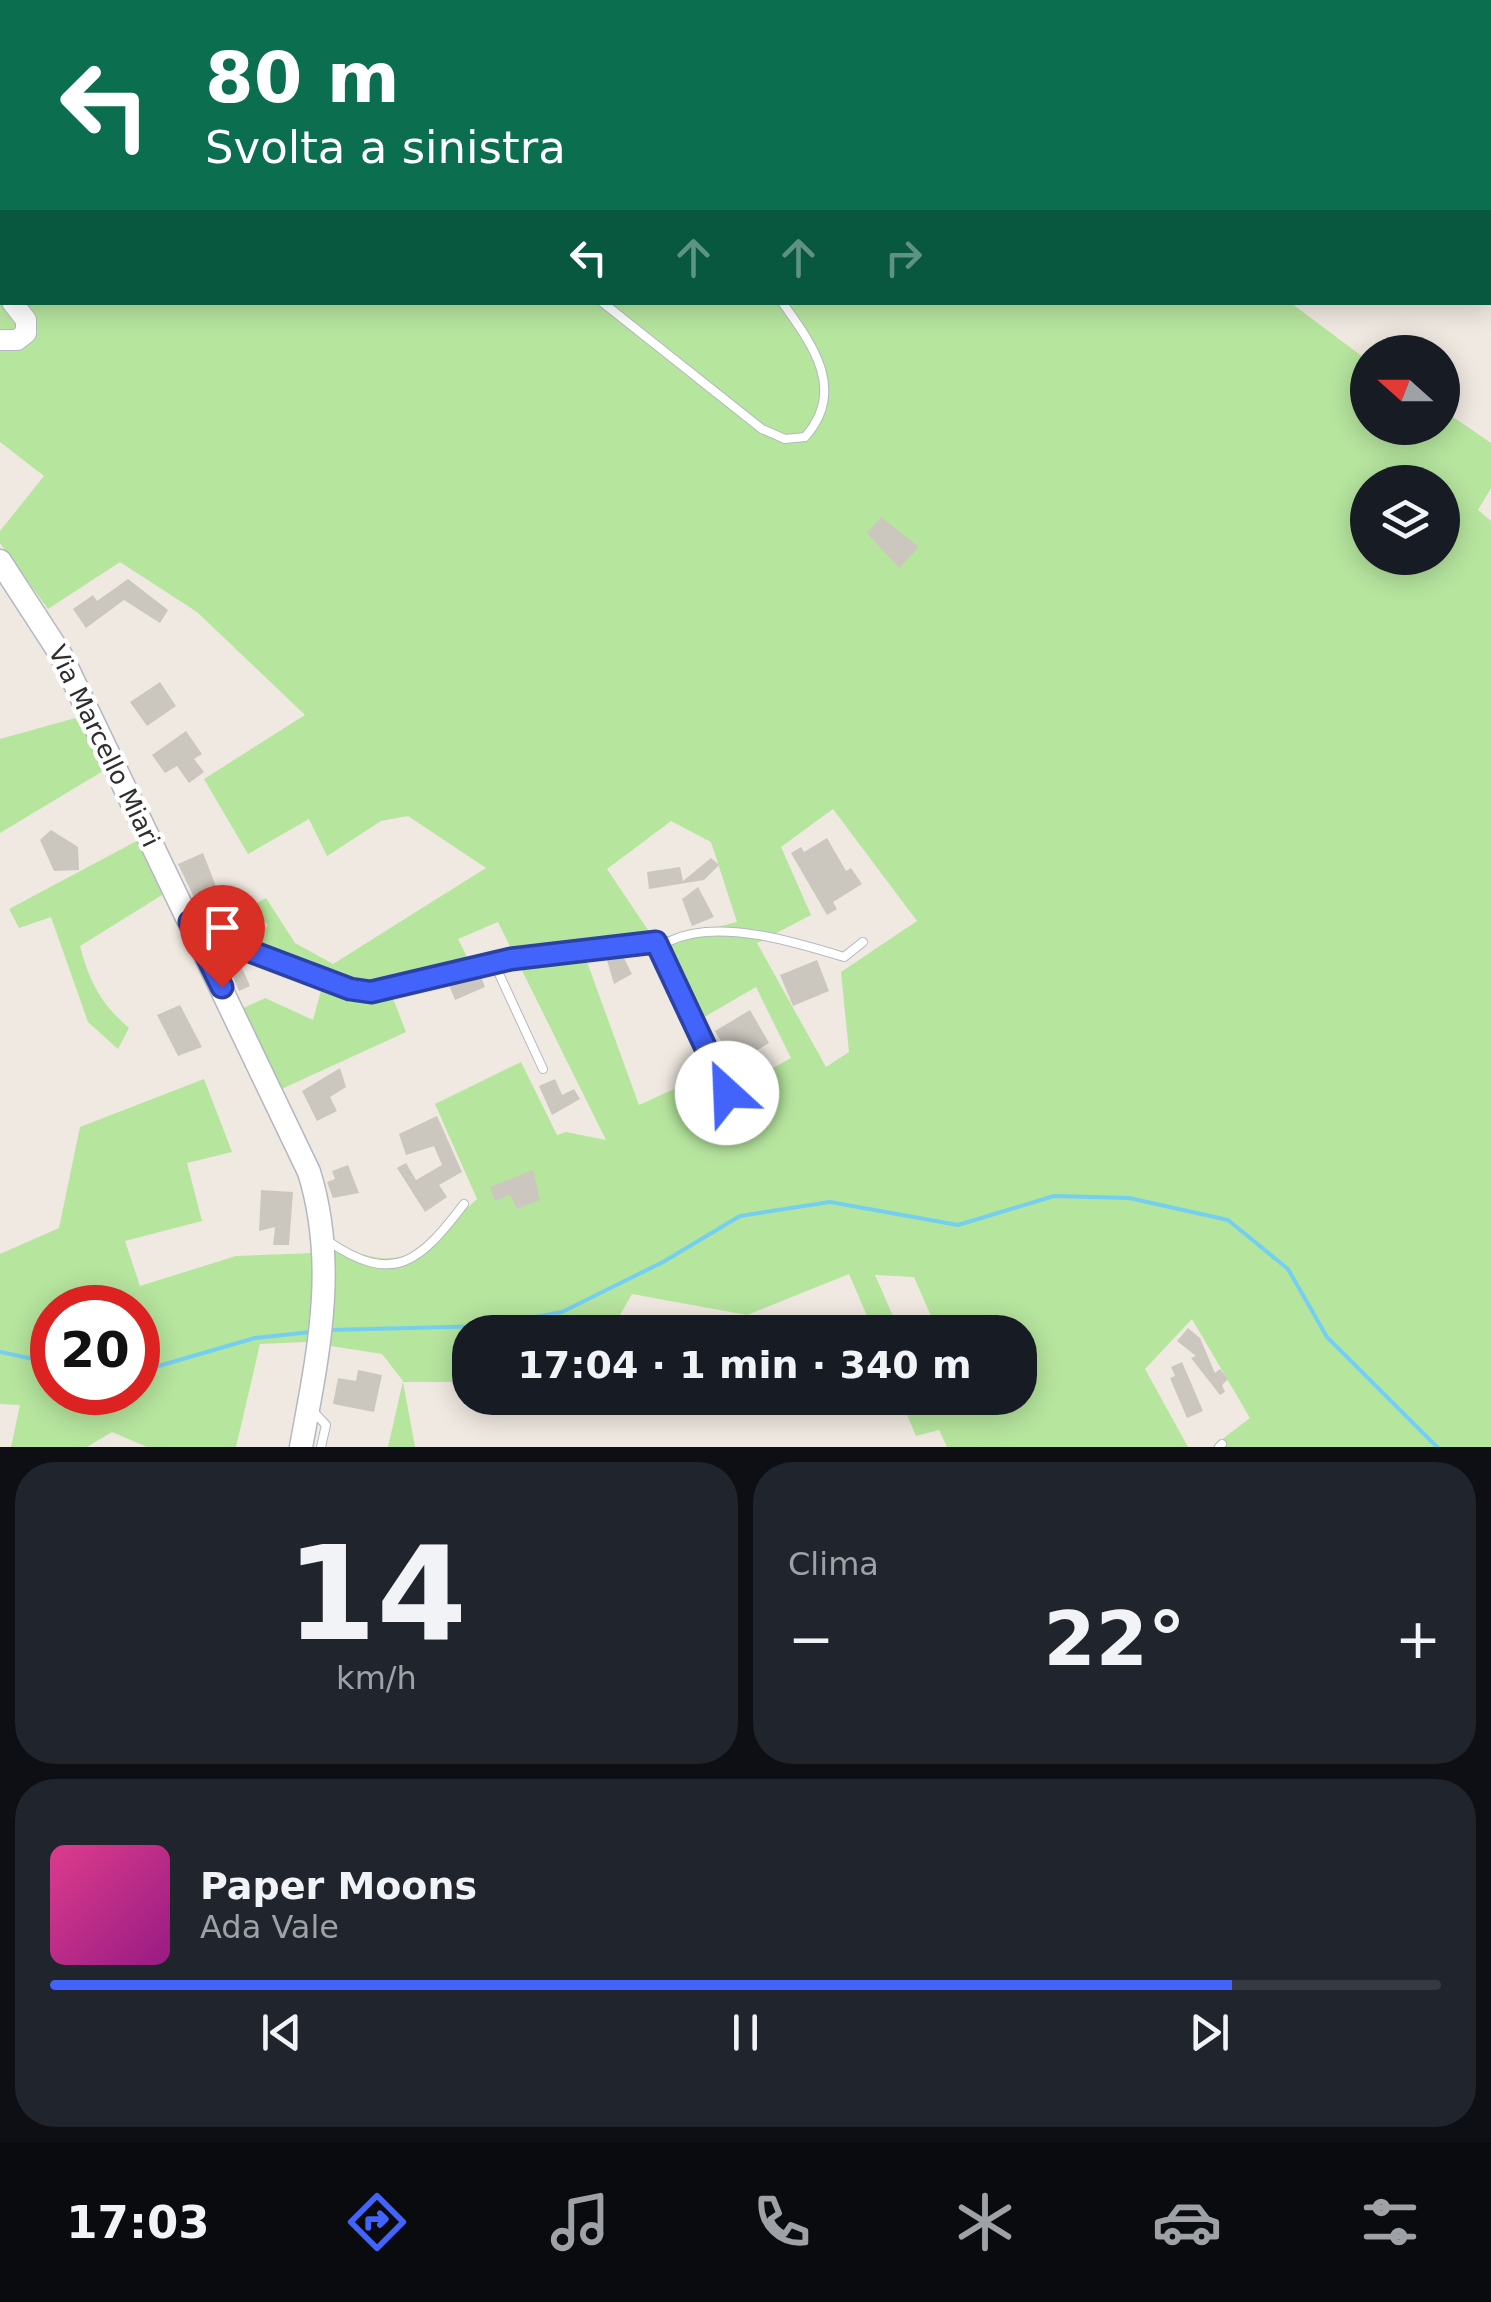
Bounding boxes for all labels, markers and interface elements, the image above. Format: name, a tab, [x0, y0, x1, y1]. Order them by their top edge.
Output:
text: 80 m	[205, 37, 400, 119]
icon: left	[40, 40, 170, 170]
text: Svolta a sinistra	[205, 121, 566, 174]
icon: left	[561, 230, 616, 285]
icon: ahead	[666, 230, 721, 285]
icon: ahead	[771, 230, 826, 285]
icon: right	[876, 230, 931, 285]
north arrow	[1350, 335, 1460, 445]
map controls	[1350, 335, 1460, 575]
button: layers	[1350, 465, 1460, 575]
street label: Via Marcello Miari	[43, 640, 165, 852]
pin	[180, 885, 265, 988]
icon: arrive	[195, 900, 250, 955]
position arrow	[675, 1041, 779, 1145]
speed limit sign: 20	[30, 1285, 160, 1415]
text: 17:04 · 1 min · 340 m	[517, 1343, 972, 1387]
text: 14	[286, 1518, 467, 1670]
text: Clima	[788, 1545, 879, 1583]
text: 22°	[1044, 1595, 1185, 1683]
text: −	[788, 1607, 834, 1671]
text: +	[1395, 1607, 1441, 1671]
text: km/h	[336, 1659, 417, 1697]
text: Paper Moons	[200, 1864, 477, 1908]
text: Ada Vale	[200, 1908, 339, 1946]
icon: previous	[254, 2005, 309, 2060]
icon: pause	[718, 2005, 773, 2060]
icon: next	[1182, 2005, 1237, 2060]
icon: directions	[342, 2187, 412, 2257]
icon: music	[545, 2187, 615, 2257]
icon: phone	[747, 2187, 817, 2257]
icon: climate	[950, 2187, 1020, 2257]
icon: car	[1152, 2187, 1222, 2257]
icon: filters	[1355, 2187, 1425, 2257]
text: 17:03	[66, 2196, 210, 2249]

